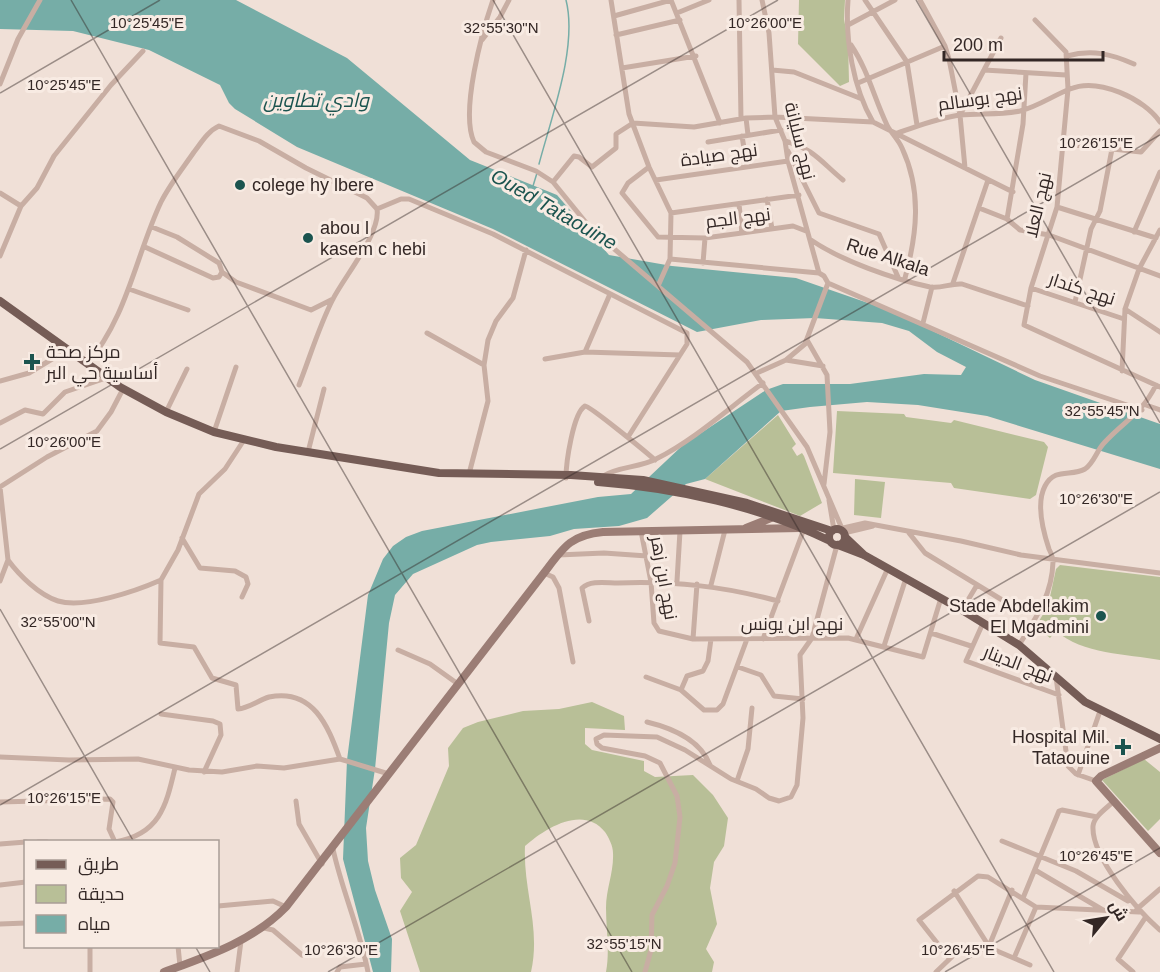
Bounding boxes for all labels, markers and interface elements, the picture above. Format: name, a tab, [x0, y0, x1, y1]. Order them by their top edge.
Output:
text: 10°25'45"E	[110, 14, 184, 31]
text: 10°26'00"E	[728, 14, 802, 31]
text: 32°55'30"N	[463, 19, 539, 36]
scale bar	[944, 24, 1103, 62]
text: 200 m	[953, 35, 1003, 55]
text: 10°25'45"E	[27, 76, 101, 93]
street label: نهج بوسالم	[936, 83, 1024, 117]
water label: وادي تطاوين	[263, 89, 370, 116]
street label: نهج سليانة	[779, 100, 819, 182]
text: 10°26'15"E	[1059, 134, 1133, 151]
street label: نهج صيادة	[679, 140, 759, 172]
water label: Oued Tataouine	[487, 164, 621, 254]
street label: نهج العلا	[1021, 170, 1057, 240]
place label: colege hy lbere	[252, 175, 374, 195]
marker: colege hy lbere	[233, 178, 247, 192]
street label: نهج الجم	[704, 204, 772, 234]
place label: abou l kasem c hebi	[320, 218, 426, 259]
marker: abou l kasem c hebi	[301, 231, 315, 245]
street label: Rue Alkala	[844, 234, 933, 280]
street label: نهج كندار	[1045, 269, 1118, 311]
place label: مركز صحة أساسية حي البر	[45, 342, 158, 387]
marker: مركز صحة أساسية حي البر	[23, 353, 41, 371]
text: 32°55'45"N	[1064, 402, 1140, 419]
text: 10°26'00"E	[27, 433, 101, 450]
text: 10°26'30"E	[1059, 490, 1133, 507]
street label: نهج ابن زهر	[645, 534, 681, 622]
place label: Stade Abdelاakim El Mgadmini	[949, 596, 1089, 637]
marker: Stade Abdelاakim El Mgadmini	[1094, 609, 1108, 623]
text: 32°55'00"N	[20, 613, 96, 630]
street label: نهج ابن يونس	[741, 614, 843, 636]
street label: نهج الدينار	[979, 641, 1055, 688]
place label: Hospital Mil. Tataouine	[1012, 727, 1110, 768]
marker: Hospital Mil. Tataouine	[1114, 738, 1132, 756]
text: 10°26'15"E	[27, 789, 101, 806]
legend	[24, 840, 219, 948]
text: 10°26'45"E	[1059, 847, 1133, 864]
text: طريق	[78, 854, 119, 876]
text: حديقة	[78, 884, 124, 904]
north arrow	[1076, 888, 1136, 948]
text: ش	[1105, 898, 1131, 924]
text: مياه	[78, 914, 111, 934]
text: 32°55'15"N	[586, 935, 662, 952]
text: 10°26'30"E	[304, 941, 378, 958]
text: 10°26'45"E	[921, 941, 995, 958]

